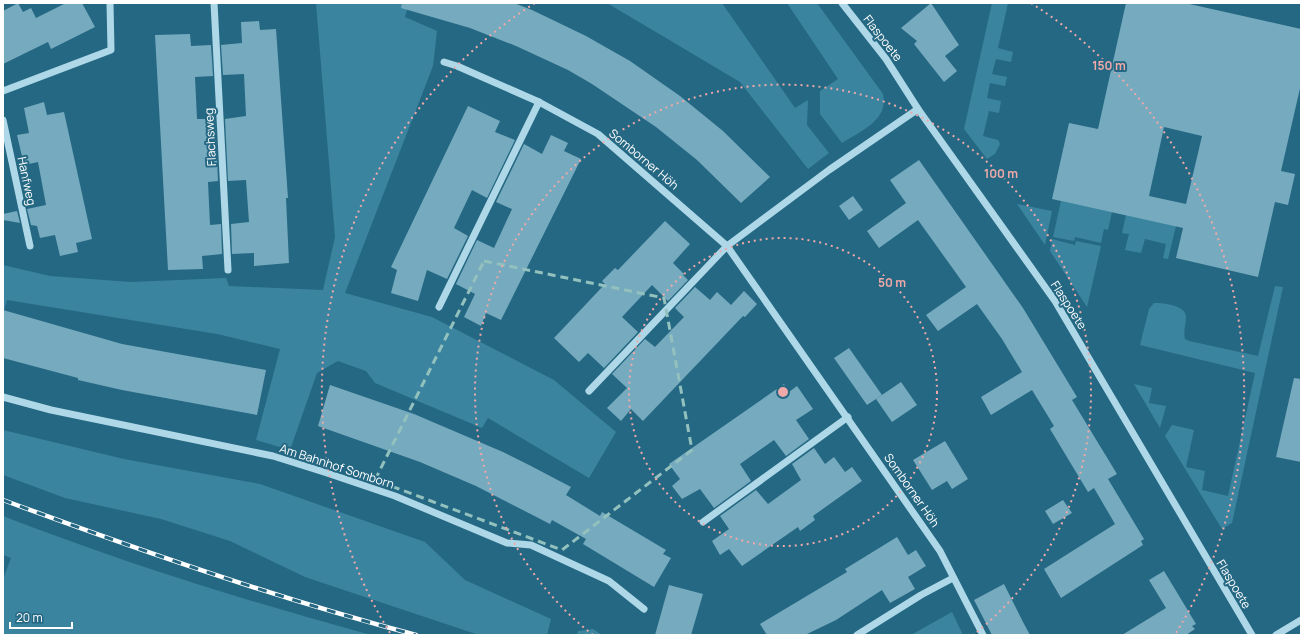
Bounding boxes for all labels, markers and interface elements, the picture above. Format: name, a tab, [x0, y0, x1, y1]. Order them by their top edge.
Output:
street label: Flaspoete	[859, 11, 907, 65]
text: 150 m	[1092, 57, 1126, 74]
street label: Flachsweg	[200, 107, 220, 167]
street label: Somborner Höh	[605, 125, 683, 193]
street label: Hanfweg	[14, 155, 40, 207]
text: 100 m	[984, 165, 1018, 182]
text: 50 m	[878, 274, 906, 291]
street label: Flaspoete	[1047, 277, 1091, 333]
centre of rings	[776, 385, 790, 399]
street label: Am Bahnhof Somborn	[277, 439, 397, 493]
street label: Somborner Höh	[880, 450, 944, 530]
street label: Flaspoete	[1213, 556, 1255, 612]
scale bar	[10, 604, 72, 630]
text: 20 m	[16, 609, 43, 626]

